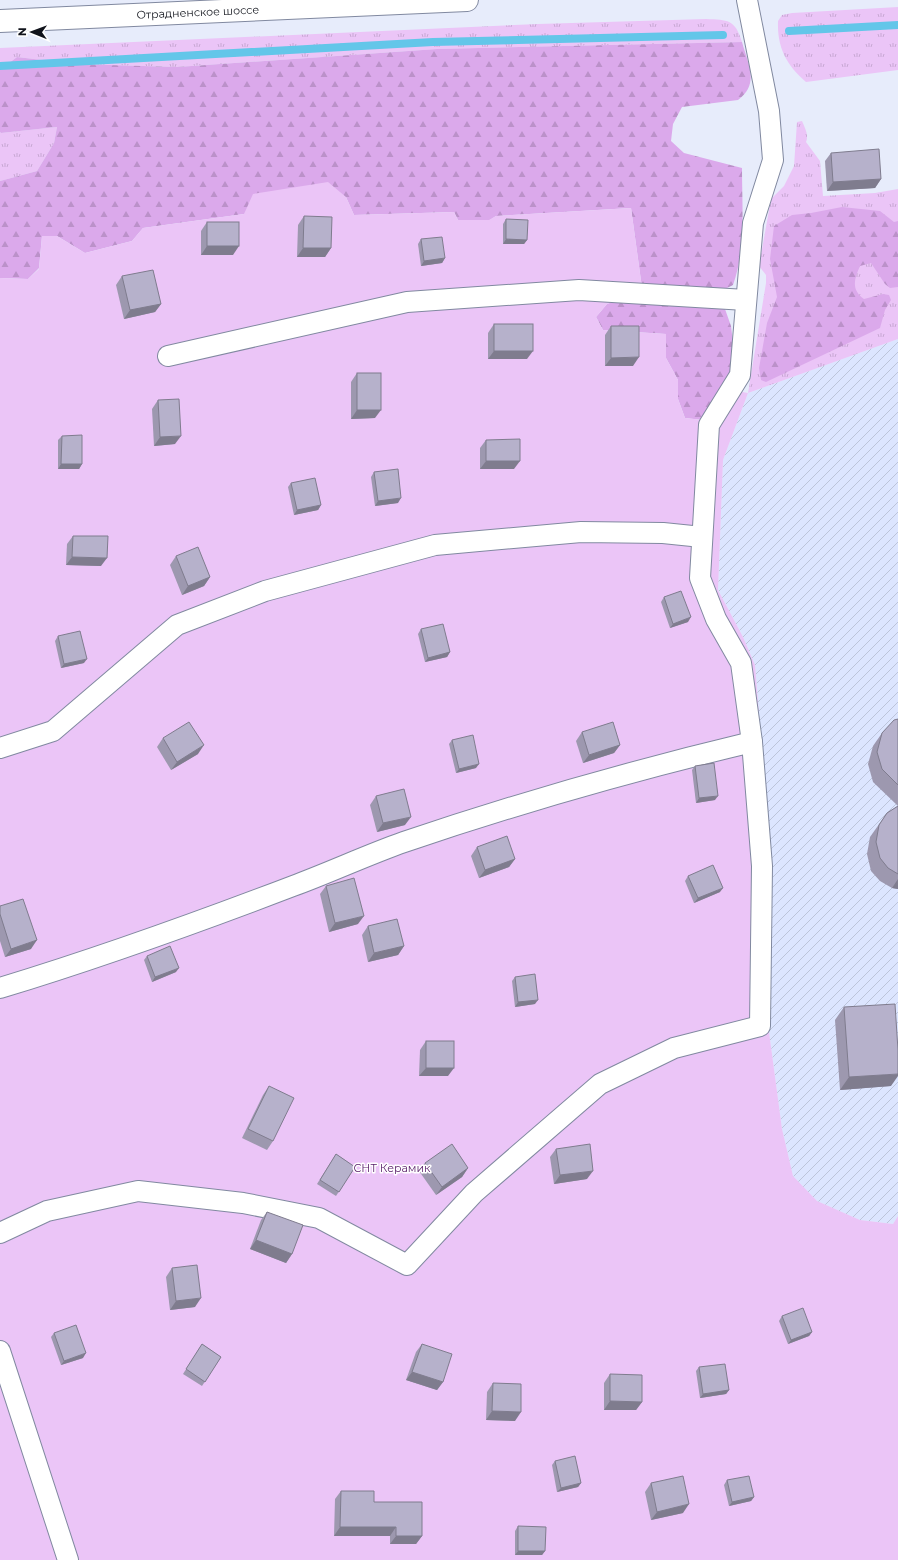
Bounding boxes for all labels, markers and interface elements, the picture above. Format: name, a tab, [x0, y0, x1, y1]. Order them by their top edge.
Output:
street label: Отрадненское шоссе	[136, 2, 260, 22]
north arrow	[12, 12, 52, 52]
text: N	[15, 27, 29, 36]
park label: СНТ Керамик	[353, 1161, 431, 1175]

